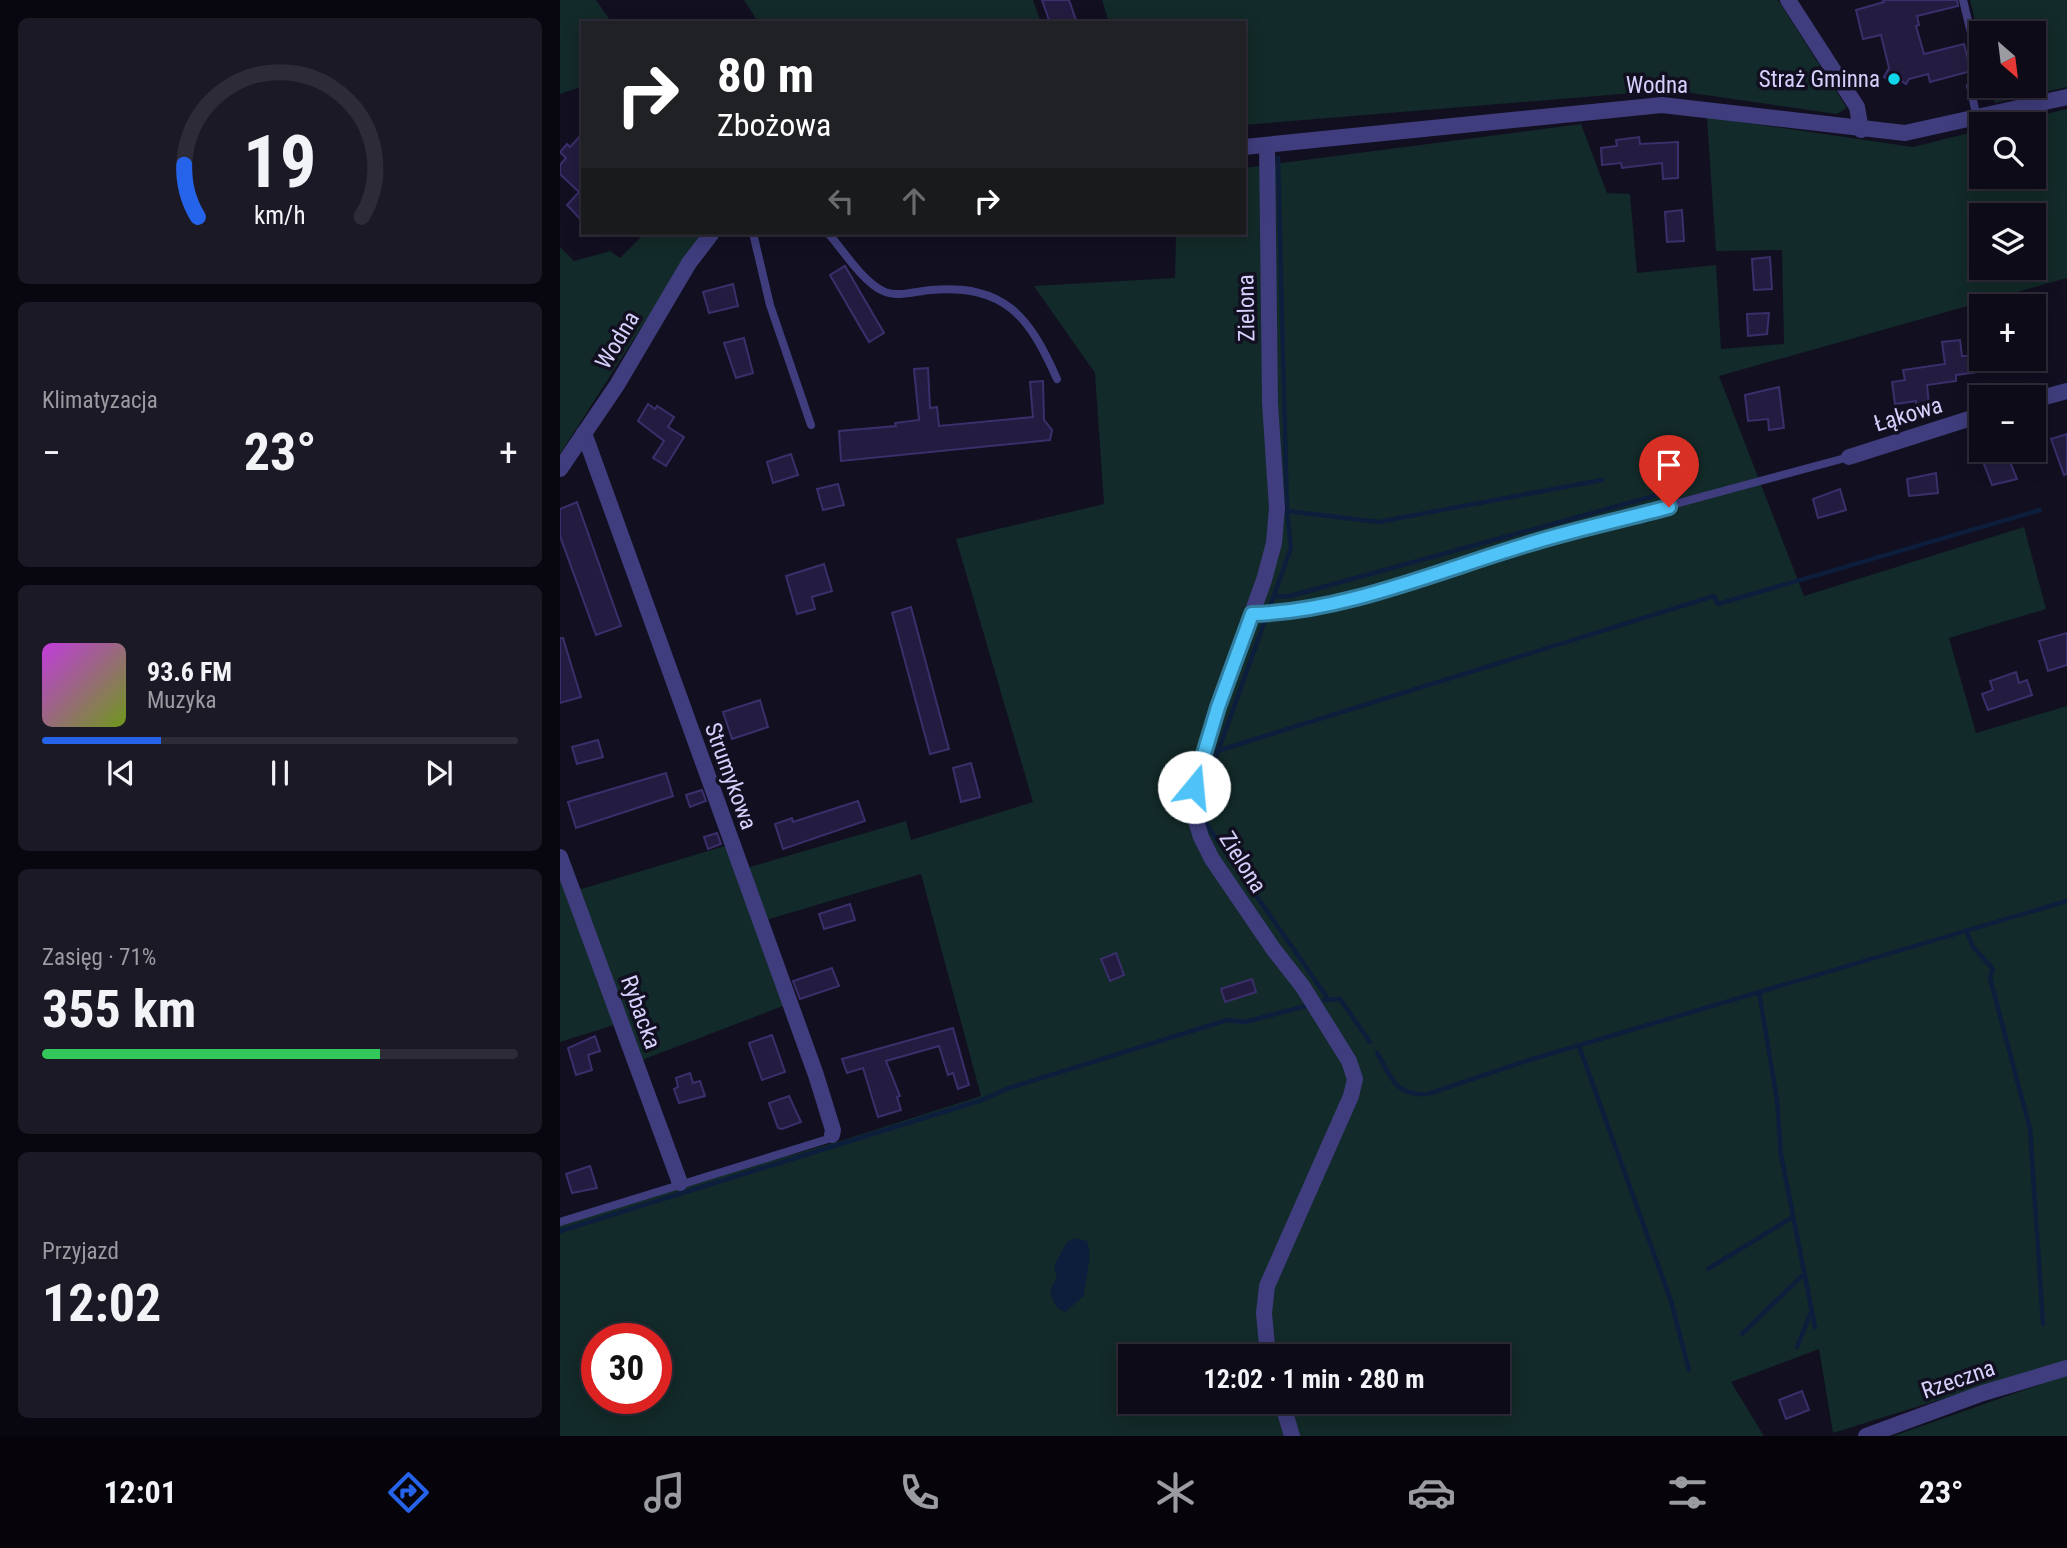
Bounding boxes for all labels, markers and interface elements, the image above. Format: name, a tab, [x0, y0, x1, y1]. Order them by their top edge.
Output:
north arrow	[1969, 21, 2046, 98]
map controls	[1969, 21, 2046, 462]
text: 80 m	[717, 47, 814, 104]
icon: right	[602, 49, 693, 140]
place label: Straż Gminna	[1759, 66, 1880, 93]
marker: Straż Gminna	[1886, 71, 1902, 87]
street label: Wodna	[1626, 72, 1688, 99]
text: Zbożowa	[717, 106, 831, 144]
button: search	[1969, 112, 2046, 189]
text: 19	[243, 119, 317, 205]
icon: left	[822, 182, 860, 220]
icon: ahead	[895, 182, 933, 220]
icon: right	[968, 182, 1006, 220]
text: km/h	[254, 201, 306, 230]
button: layers	[1969, 203, 2046, 280]
street label: Zielona	[1232, 274, 1261, 342]
button: +	[1969, 294, 2046, 371]
street label: Wodna	[590, 307, 645, 374]
button: −	[1969, 385, 2046, 462]
text: Klimatyzacja	[42, 387, 158, 414]
street label: Łąkowa	[1871, 391, 1945, 438]
text: 23°	[244, 422, 316, 483]
text: −	[42, 431, 61, 475]
text: +	[499, 431, 518, 475]
pin	[1639, 435, 1699, 507]
icon: arrive	[1650, 446, 1688, 484]
text: 93.6 FM	[147, 657, 232, 687]
text: Muzyka	[147, 687, 217, 714]
street label: Strumykowa	[699, 719, 762, 833]
position arrow	[1157, 750, 1231, 824]
icon: previous	[102, 754, 140, 792]
icon: pause	[261, 754, 299, 792]
icon: next	[420, 754, 458, 792]
street label: Zielona	[1213, 827, 1272, 898]
text: Zasięg · 71%	[42, 944, 156, 971]
street label: Rybacka	[615, 972, 666, 1053]
text: 355 km	[42, 979, 196, 1040]
text: Przyjazd	[42, 1238, 119, 1265]
text: 12:02	[42, 1273, 161, 1334]
speed limit sign: 30	[581, 1323, 672, 1414]
street label: Rzeczna	[1918, 1354, 1998, 1405]
text: 12:02 · 1 min · 280 m	[1204, 1364, 1424, 1394]
icon: directions	[384, 1468, 433, 1517]
icon: music	[640, 1468, 689, 1517]
icon: phone	[895, 1468, 944, 1517]
icon: climate	[1151, 1468, 1200, 1517]
icon: car	[1407, 1468, 1456, 1517]
icon: filters	[1663, 1468, 1712, 1517]
text: 12:01	[103, 1473, 177, 1511]
text: 23°	[1919, 1473, 1964, 1511]

